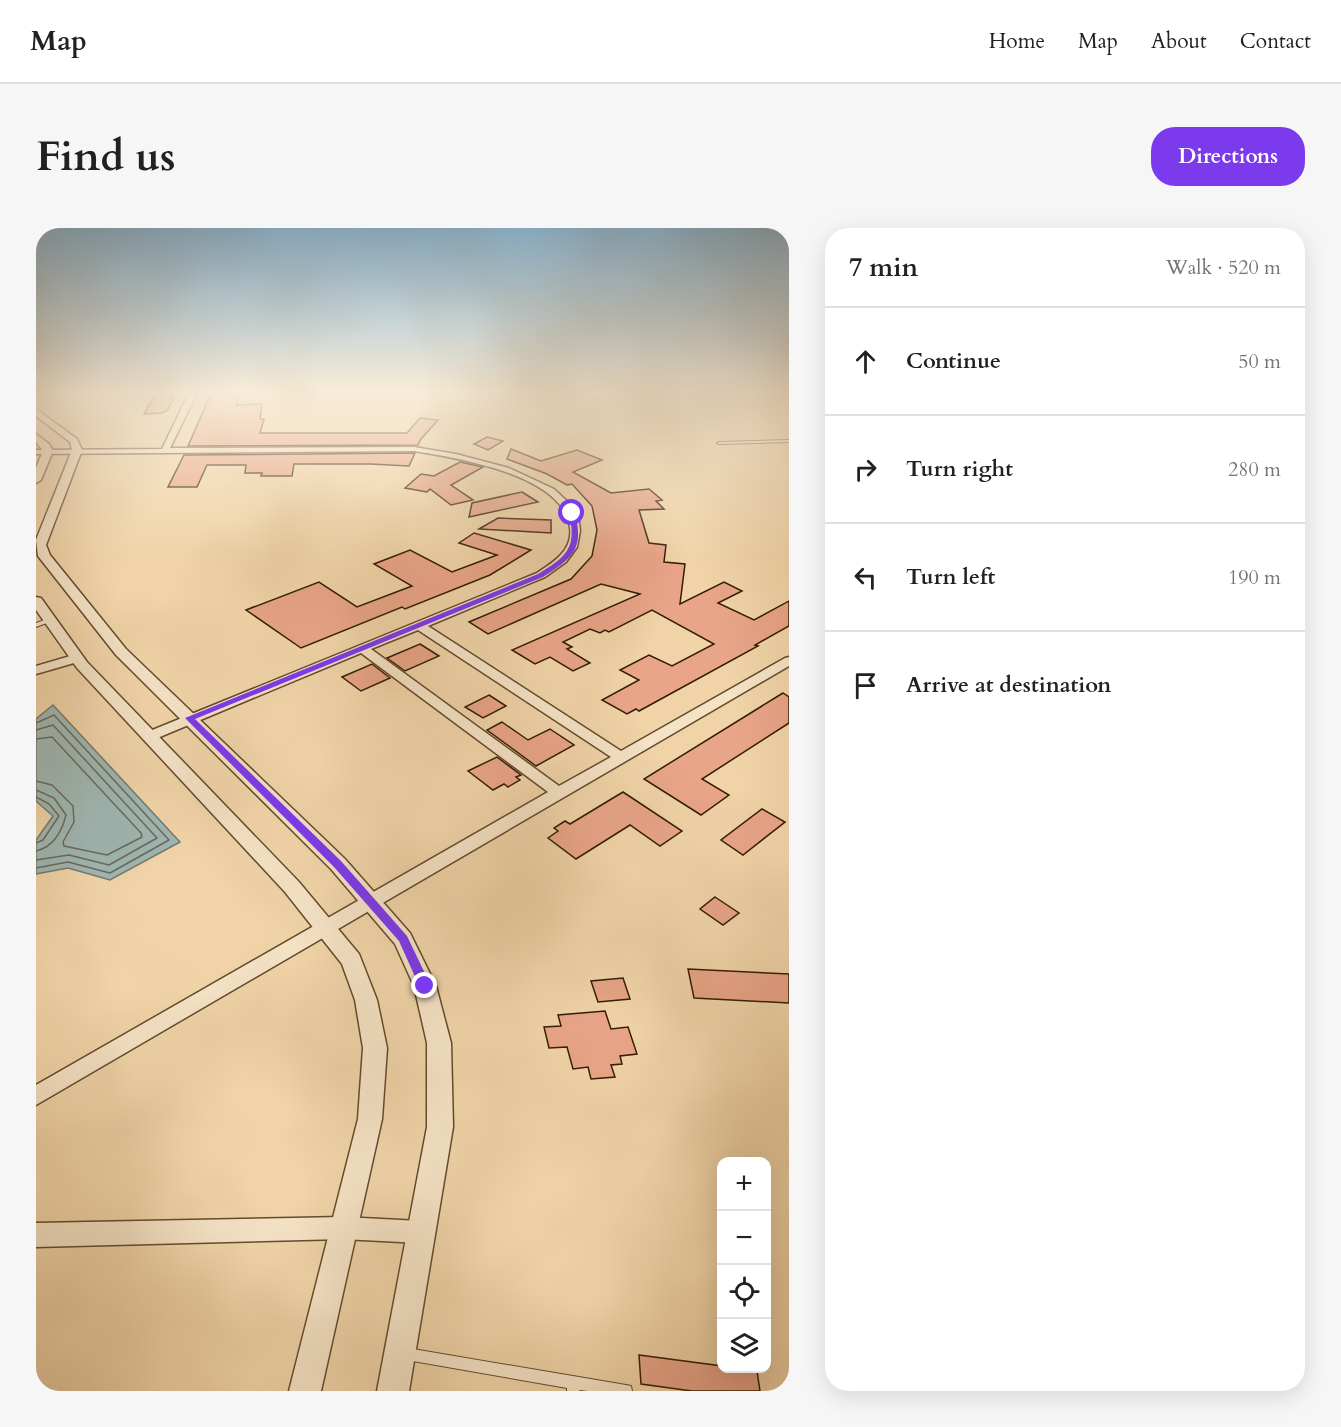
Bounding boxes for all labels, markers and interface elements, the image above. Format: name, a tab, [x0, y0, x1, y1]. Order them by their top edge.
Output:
text: Map	[30, 22, 87, 60]
text: Home	[989, 27, 1045, 56]
text: Map	[1078, 27, 1118, 56]
text: About	[1151, 27, 1207, 56]
text: Contact	[1240, 27, 1311, 56]
button: Directions	[1151, 127, 1305, 186]
text: Find us	[36, 128, 176, 185]
text: 7 min	[849, 250, 918, 285]
text: Walk · 520 m	[1166, 254, 1281, 281]
icon: ahead	[849, 345, 882, 378]
text: Continue	[906, 346, 1001, 376]
text: 50 m	[1238, 348, 1281, 375]
icon: right	[849, 453, 882, 486]
text: Turn right	[906, 454, 1013, 484]
text: 280 m	[1228, 456, 1281, 483]
route start	[558, 499, 584, 525]
icon: left	[849, 561, 882, 594]
text: Turn left	[906, 562, 995, 592]
text: 190 m	[1228, 564, 1281, 591]
icon: arrive	[849, 669, 882, 702]
text: Arrive at destination	[906, 670, 1111, 700]
route end	[411, 972, 437, 998]
map controls	[717, 1157, 771, 1373]
button: +	[717, 1157, 771, 1211]
button: −	[717, 1211, 771, 1265]
button: locate	[717, 1265, 771, 1319]
button: layers	[717, 1319, 771, 1373]

